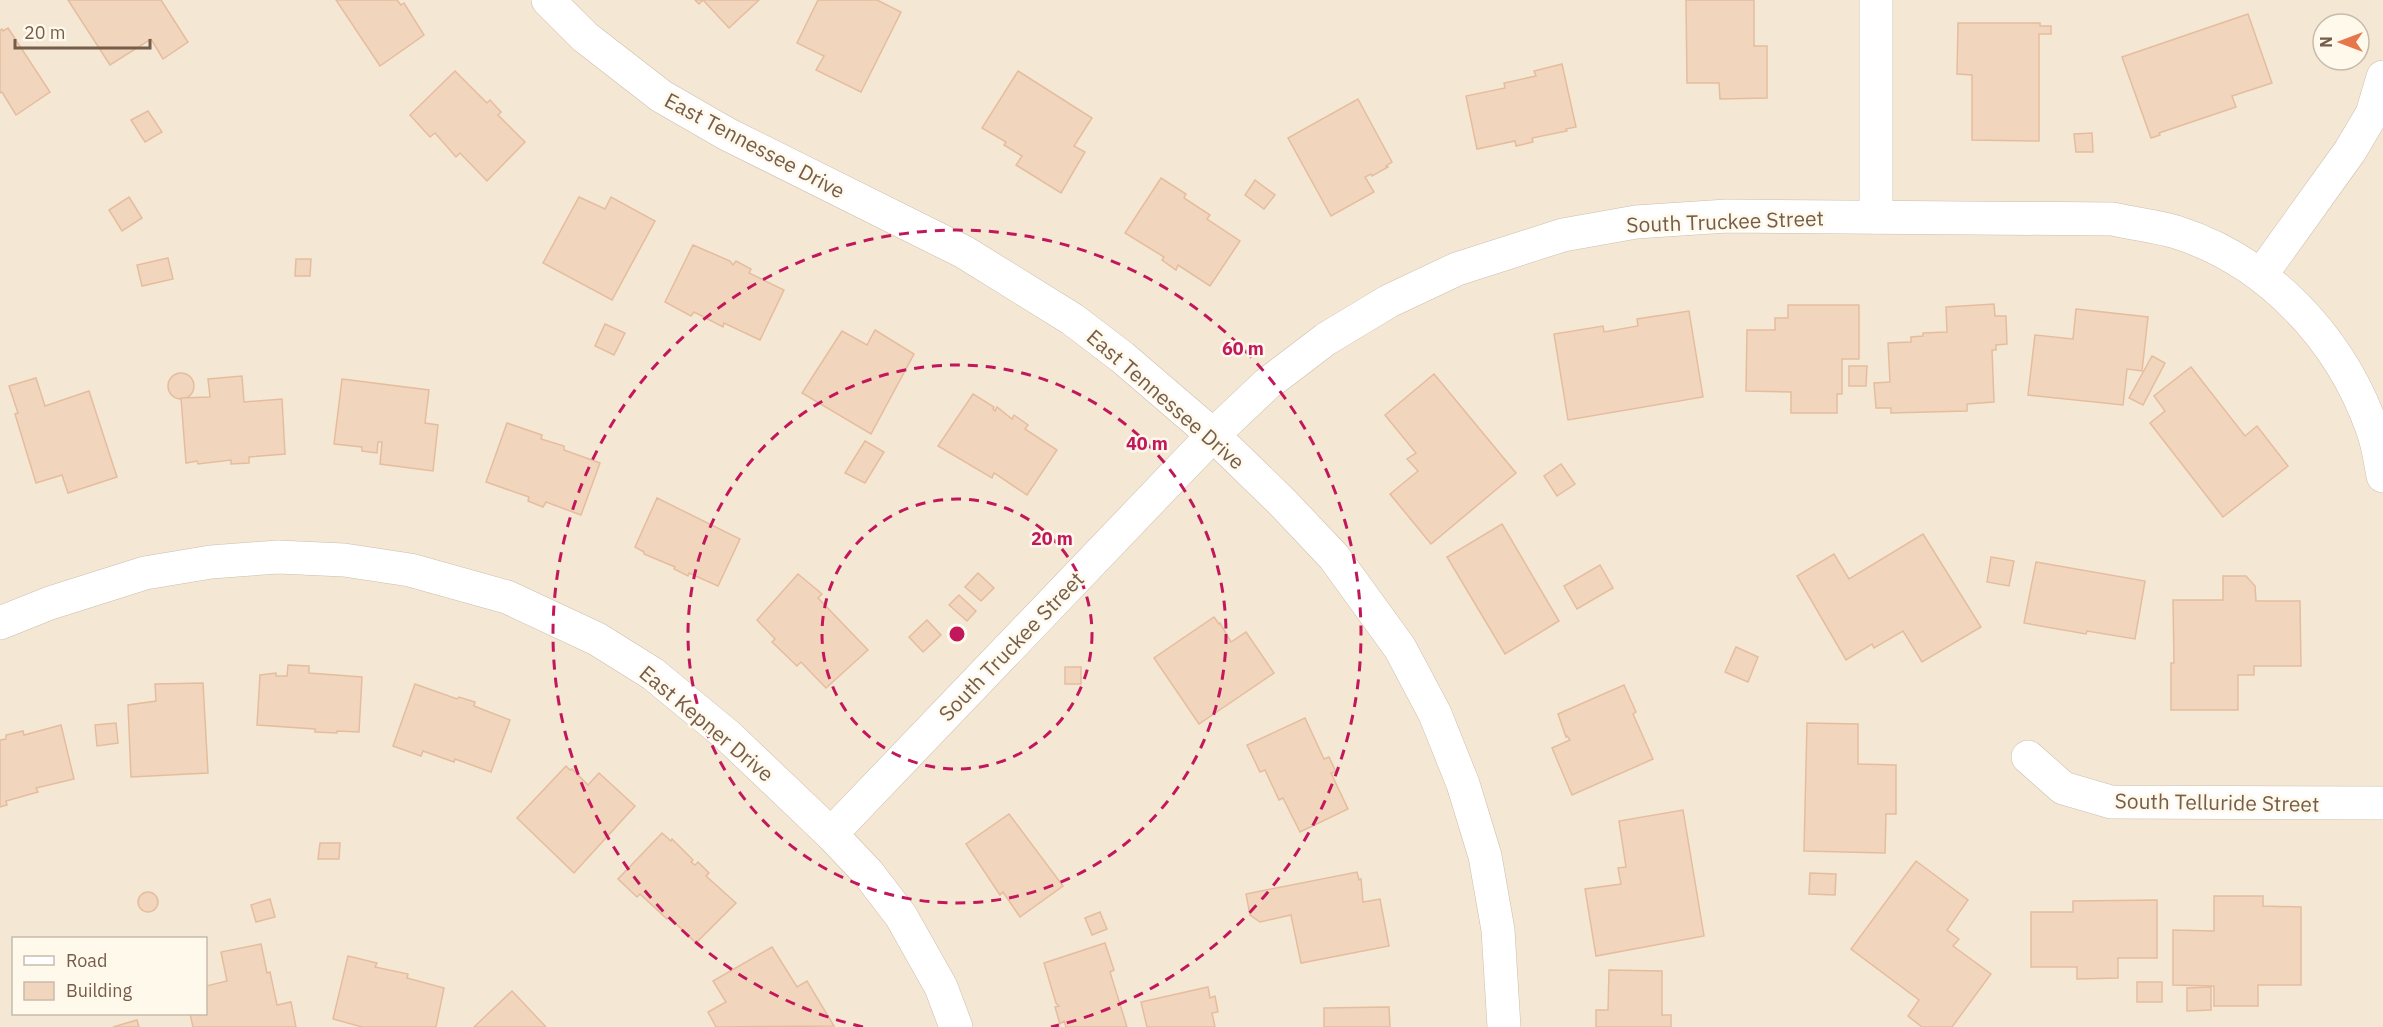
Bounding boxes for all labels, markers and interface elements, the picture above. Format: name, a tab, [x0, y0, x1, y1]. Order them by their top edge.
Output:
scale bar	[15, 12, 150, 50]
north arrow	[2311, 12, 2371, 72]
text: 20 m	[24, 21, 66, 44]
text: N	[2316, 36, 2336, 48]
street label: East Tennessee Drive	[660, 86, 850, 204]
street label: South Truckee Street	[1626, 204, 1824, 238]
street label: East Tennessee Drive	[1081, 323, 1251, 475]
text: 60 m	[1222, 337, 1264, 360]
text: 40 m	[1126, 432, 1168, 455]
text: 20 m	[1031, 527, 1073, 550]
street label: South Truckee Street	[932, 565, 1090, 727]
centre of rings	[947, 624, 967, 644]
street label: East Kepner Drive	[634, 659, 780, 787]
street label: South Telluride Street	[2114, 786, 2320, 818]
legend	[12, 937, 207, 1015]
text: Road	[66, 949, 107, 972]
text: Building	[66, 979, 133, 1002]

